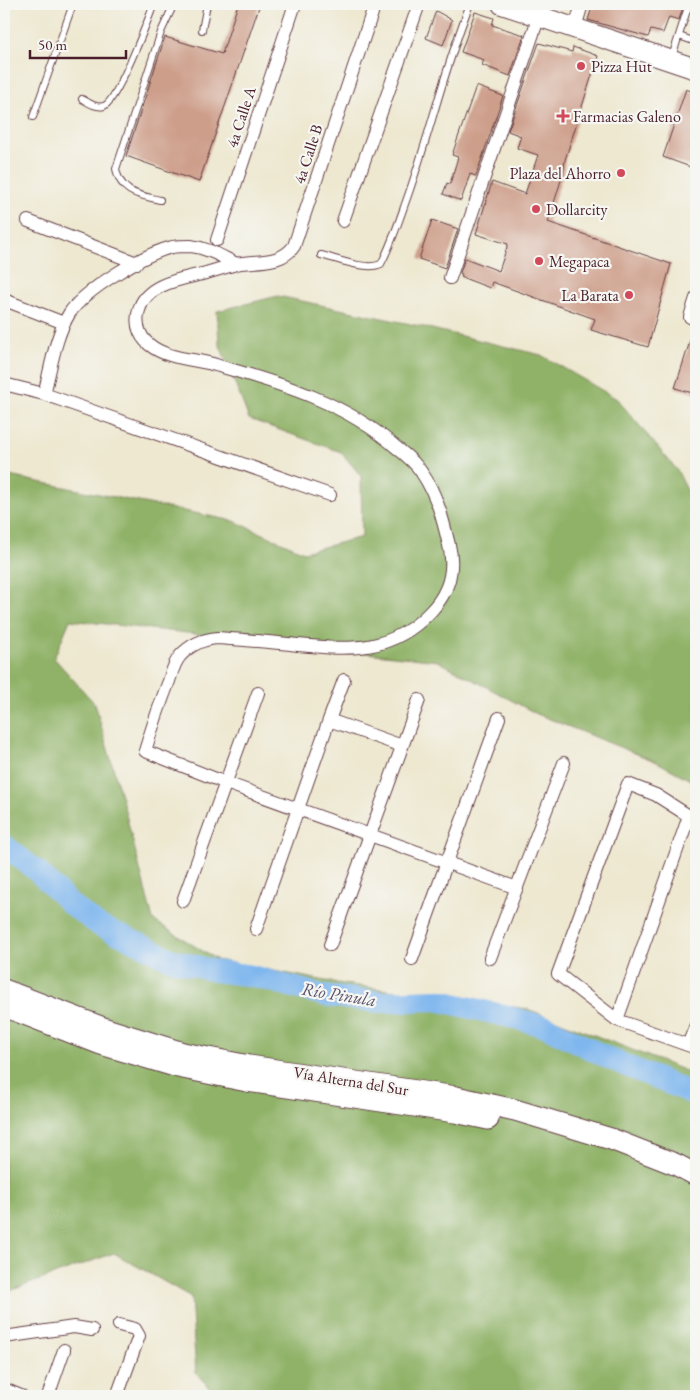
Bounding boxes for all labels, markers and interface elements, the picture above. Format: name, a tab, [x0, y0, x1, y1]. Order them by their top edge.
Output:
scale bar	[30, 28, 126, 60]
text: 50 m	[38, 35, 67, 54]
place label: Pizza Hut	[591, 56, 652, 77]
marker: Pizza Hut	[575, 60, 587, 72]
street label: 4a Calle A	[221, 83, 261, 150]
place label: Farmacias Galeno	[573, 106, 681, 127]
marker: Farmacias Galeno	[557, 110, 569, 122]
street label: 4a Calle B	[289, 121, 327, 187]
place label: Plaza del Ahorro	[509, 163, 611, 184]
marker: Plaza del Ahorro	[615, 167, 627, 179]
place label: Dollarcity	[546, 199, 609, 220]
marker: Dollarcity	[530, 203, 542, 215]
place label: Megapaca	[549, 251, 610, 272]
marker: Megapaca	[533, 255, 545, 267]
place label: La Barata	[561, 285, 620, 306]
marker: La Barata	[623, 289, 635, 301]
water label: Río Pinula	[300, 977, 378, 1011]
street label: Vía Alterna del Sur	[292, 1062, 411, 1101]

